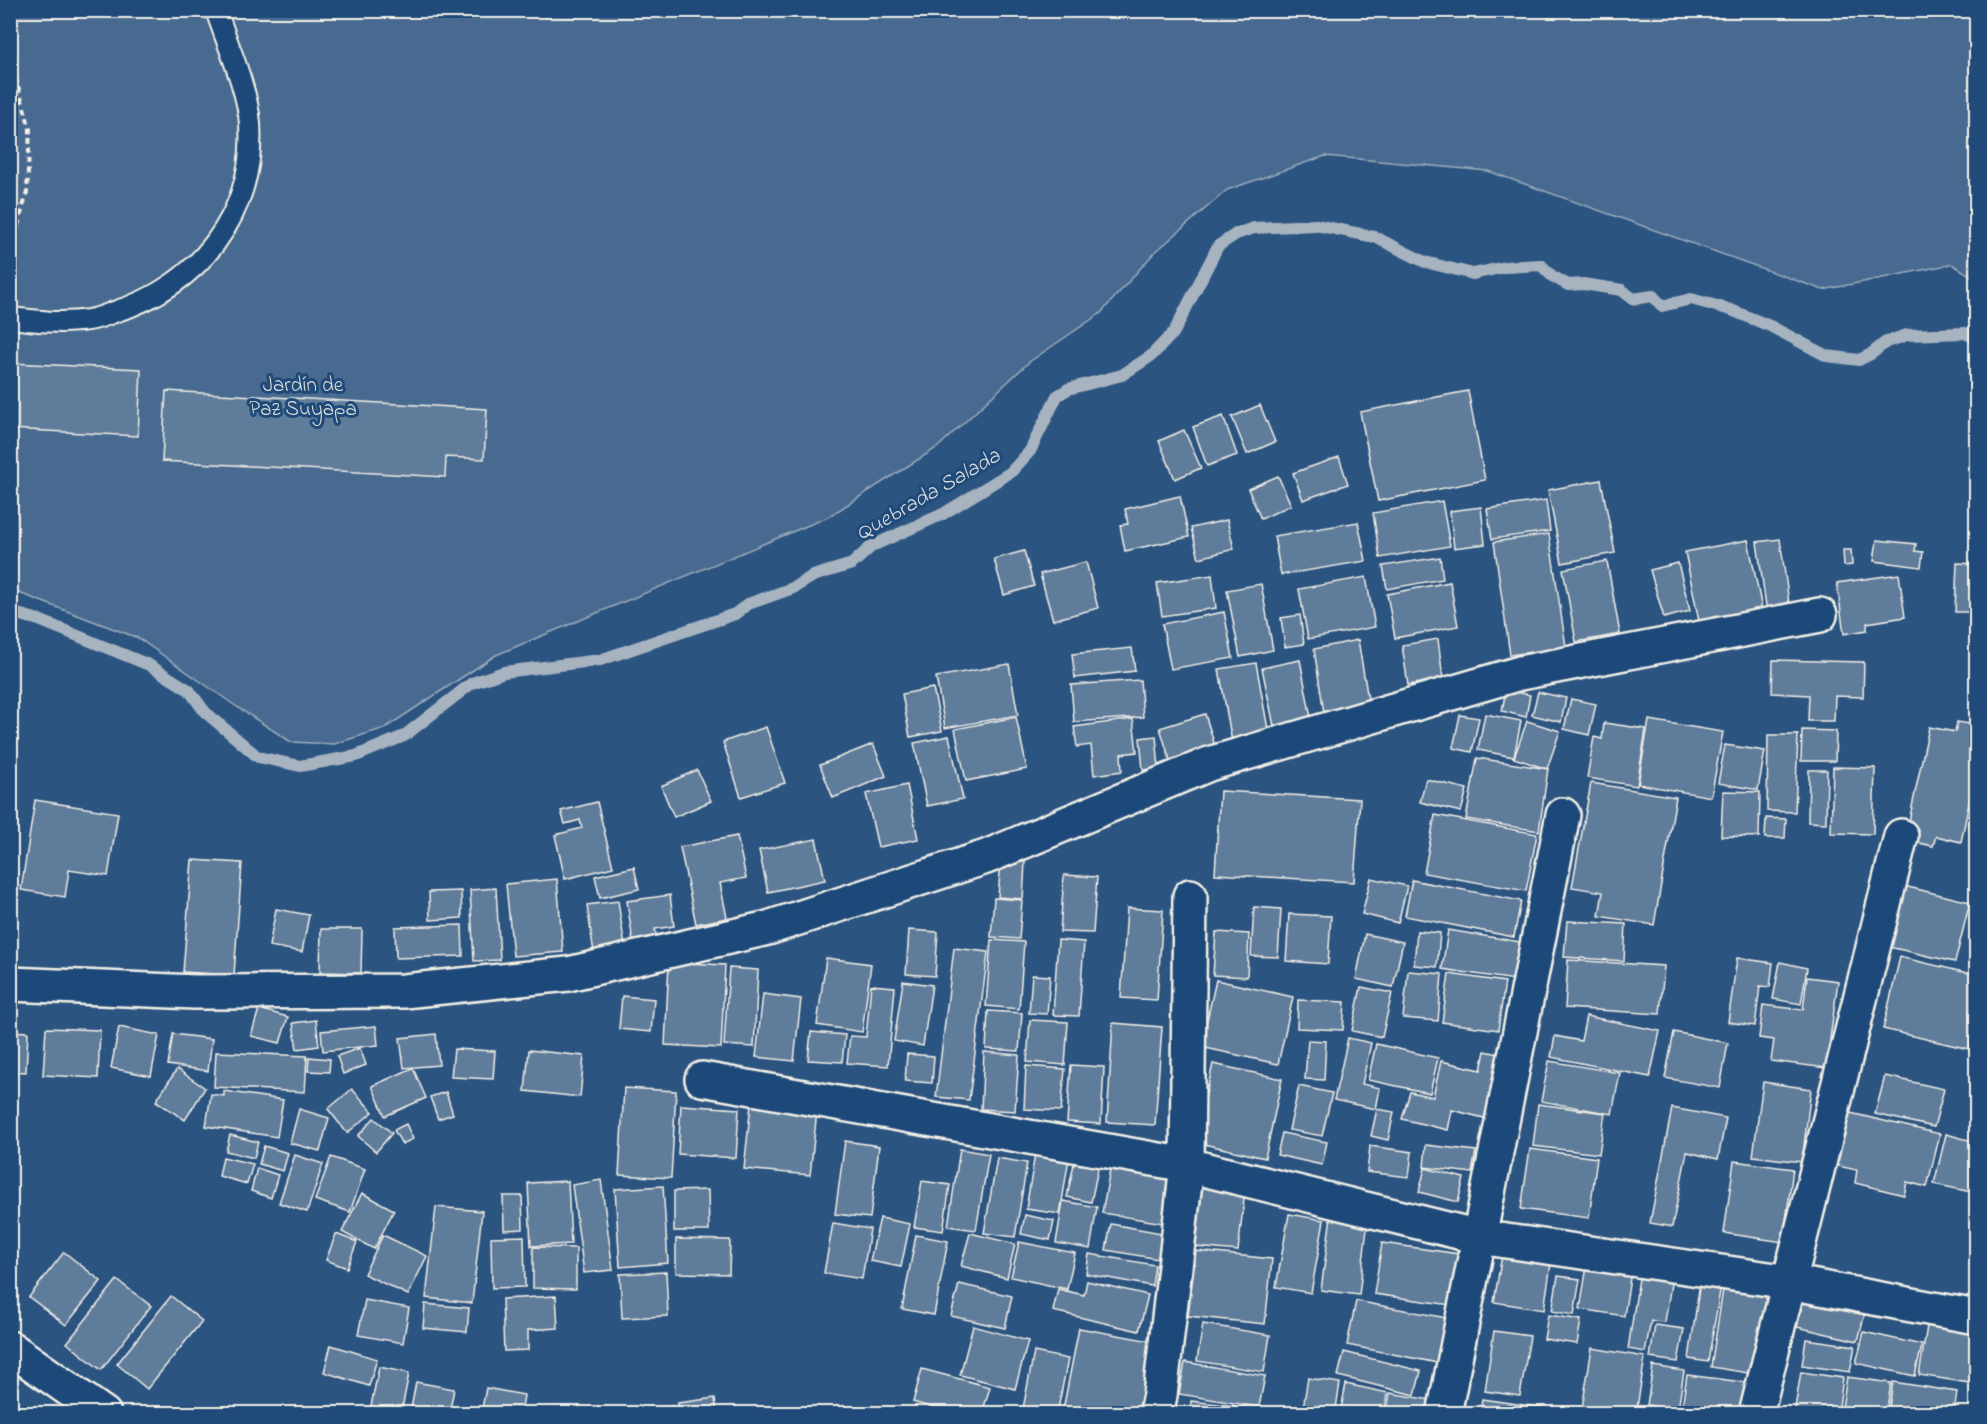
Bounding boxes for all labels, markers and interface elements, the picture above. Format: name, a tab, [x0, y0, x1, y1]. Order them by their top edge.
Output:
park label: Jardín de Paz Suyapa	[249, 371, 357, 427]
water label: Quebrada Salada	[850, 441, 1008, 550]

